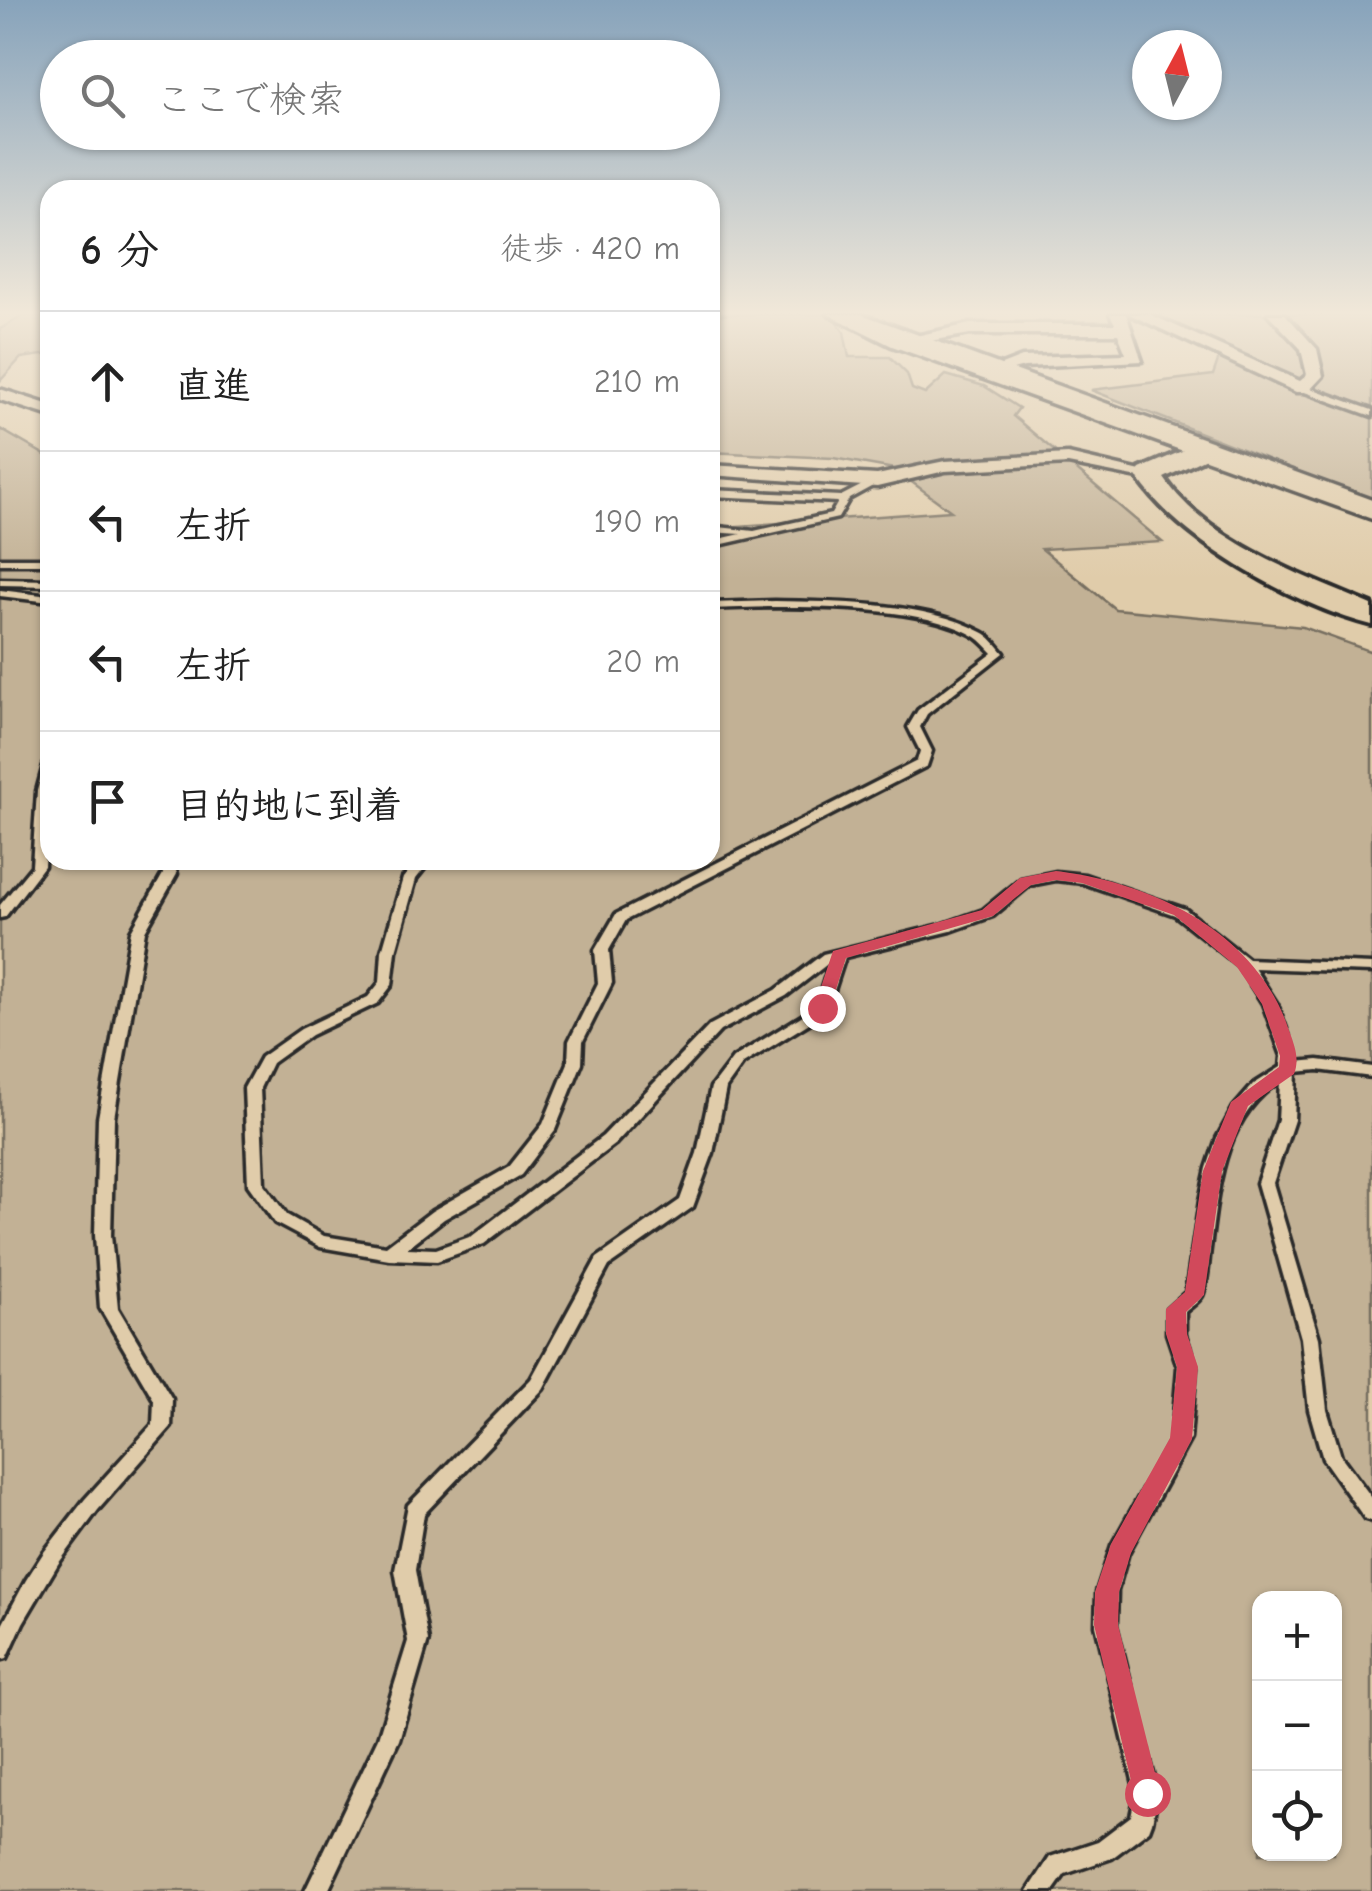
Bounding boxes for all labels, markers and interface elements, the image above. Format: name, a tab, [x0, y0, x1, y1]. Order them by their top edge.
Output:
north arrow	[1132, 30, 1222, 120]
search box	[40, 40, 720, 150]
icon: search	[75, 68, 130, 123]
text: ここで検索	[155, 78, 345, 122]
text: 6 分	[80, 226, 159, 275]
text: 徒歩 · 420 m	[500, 230, 680, 267]
icon: ahead	[80, 354, 135, 409]
text: 210 m	[594, 363, 680, 400]
text: 直進	[175, 364, 251, 408]
icon: left	[80, 494, 135, 549]
text: 190 m	[594, 503, 680, 540]
text: 左折	[175, 504, 251, 548]
icon: left	[80, 634, 135, 689]
text: 20 m	[607, 643, 680, 680]
text: 左折	[175, 644, 251, 688]
icon: arrive	[80, 774, 135, 829]
text: 目的地に到着	[175, 784, 403, 828]
route end	[800, 986, 846, 1032]
map controls	[1252, 1591, 1342, 1861]
button: +	[1252, 1591, 1342, 1681]
button: −	[1252, 1681, 1342, 1771]
route start	[1125, 1771, 1171, 1817]
button: locate	[1252, 1771, 1342, 1861]

